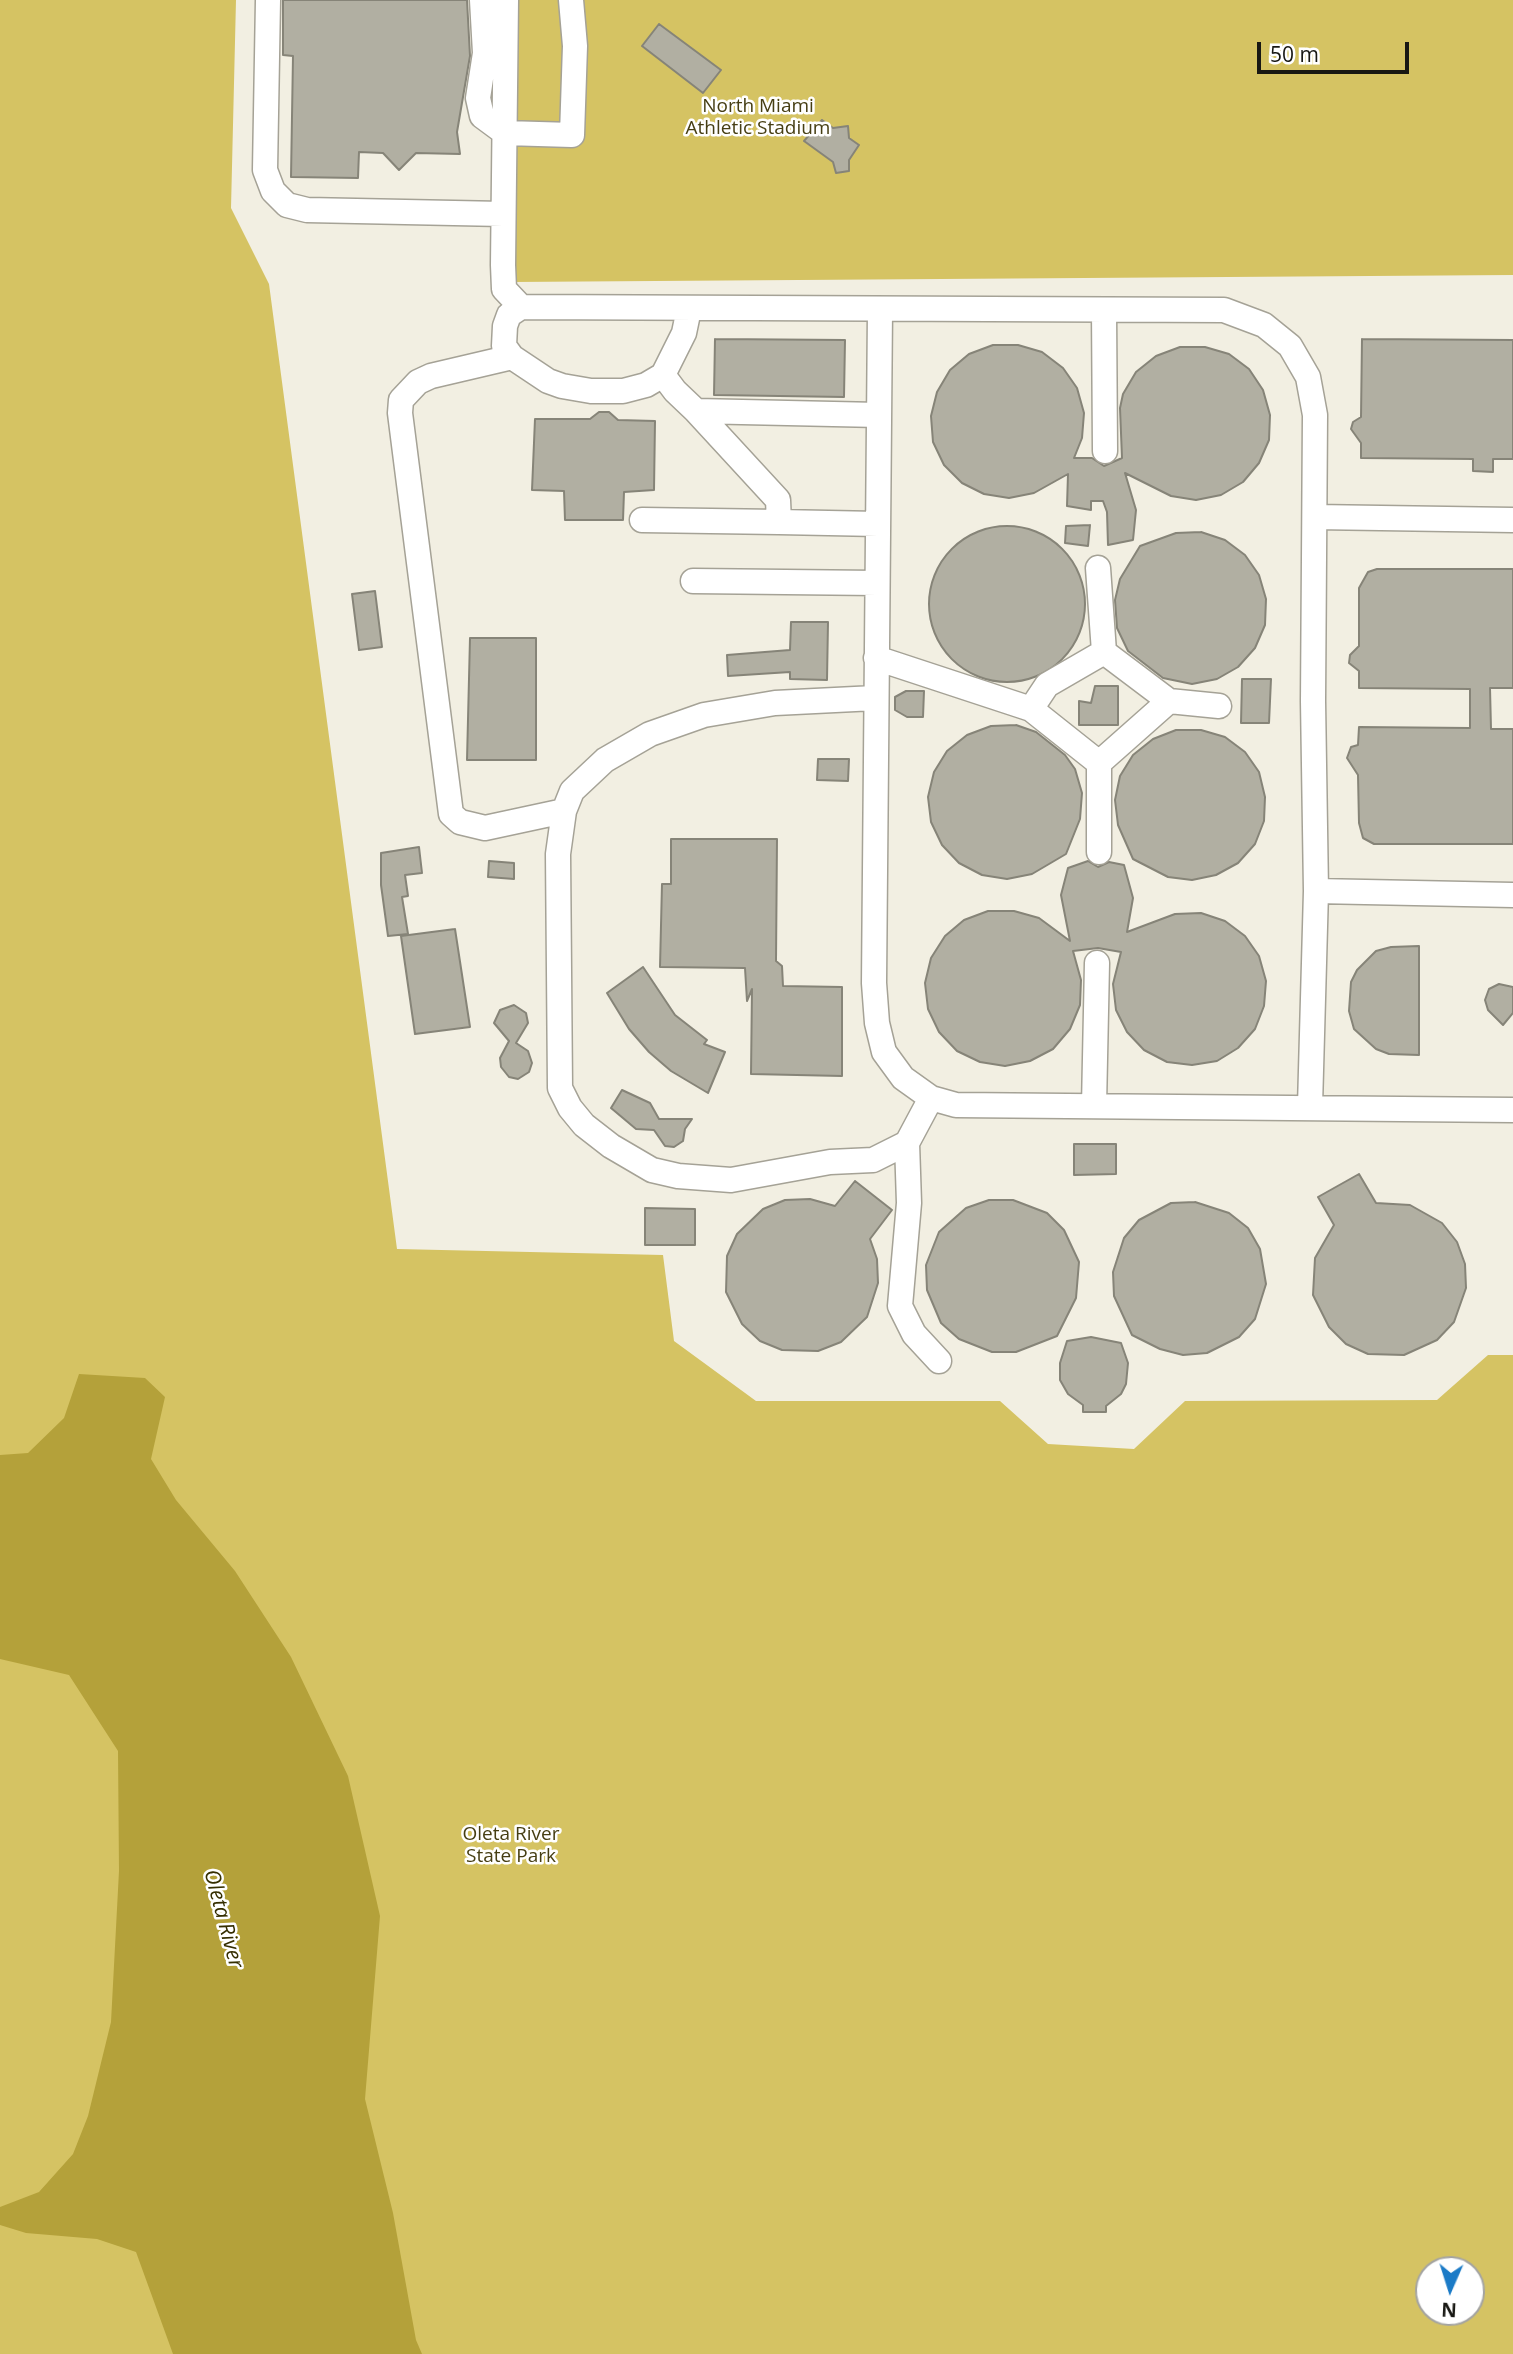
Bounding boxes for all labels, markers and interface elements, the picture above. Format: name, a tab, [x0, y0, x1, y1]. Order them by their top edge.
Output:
scale bar	[1261, 28, 1413, 72]
text: 50 m	[1270, 40, 1319, 68]
park label: North Miami Athletic Stadium	[686, 96, 830, 140]
park label: Oleta River State Park	[463, 1824, 559, 1868]
water label: Oleta River	[198, 1867, 248, 1971]
north arrow	[1415, 2256, 1485, 2326]
text: N	[1441, 2297, 1457, 2323]

